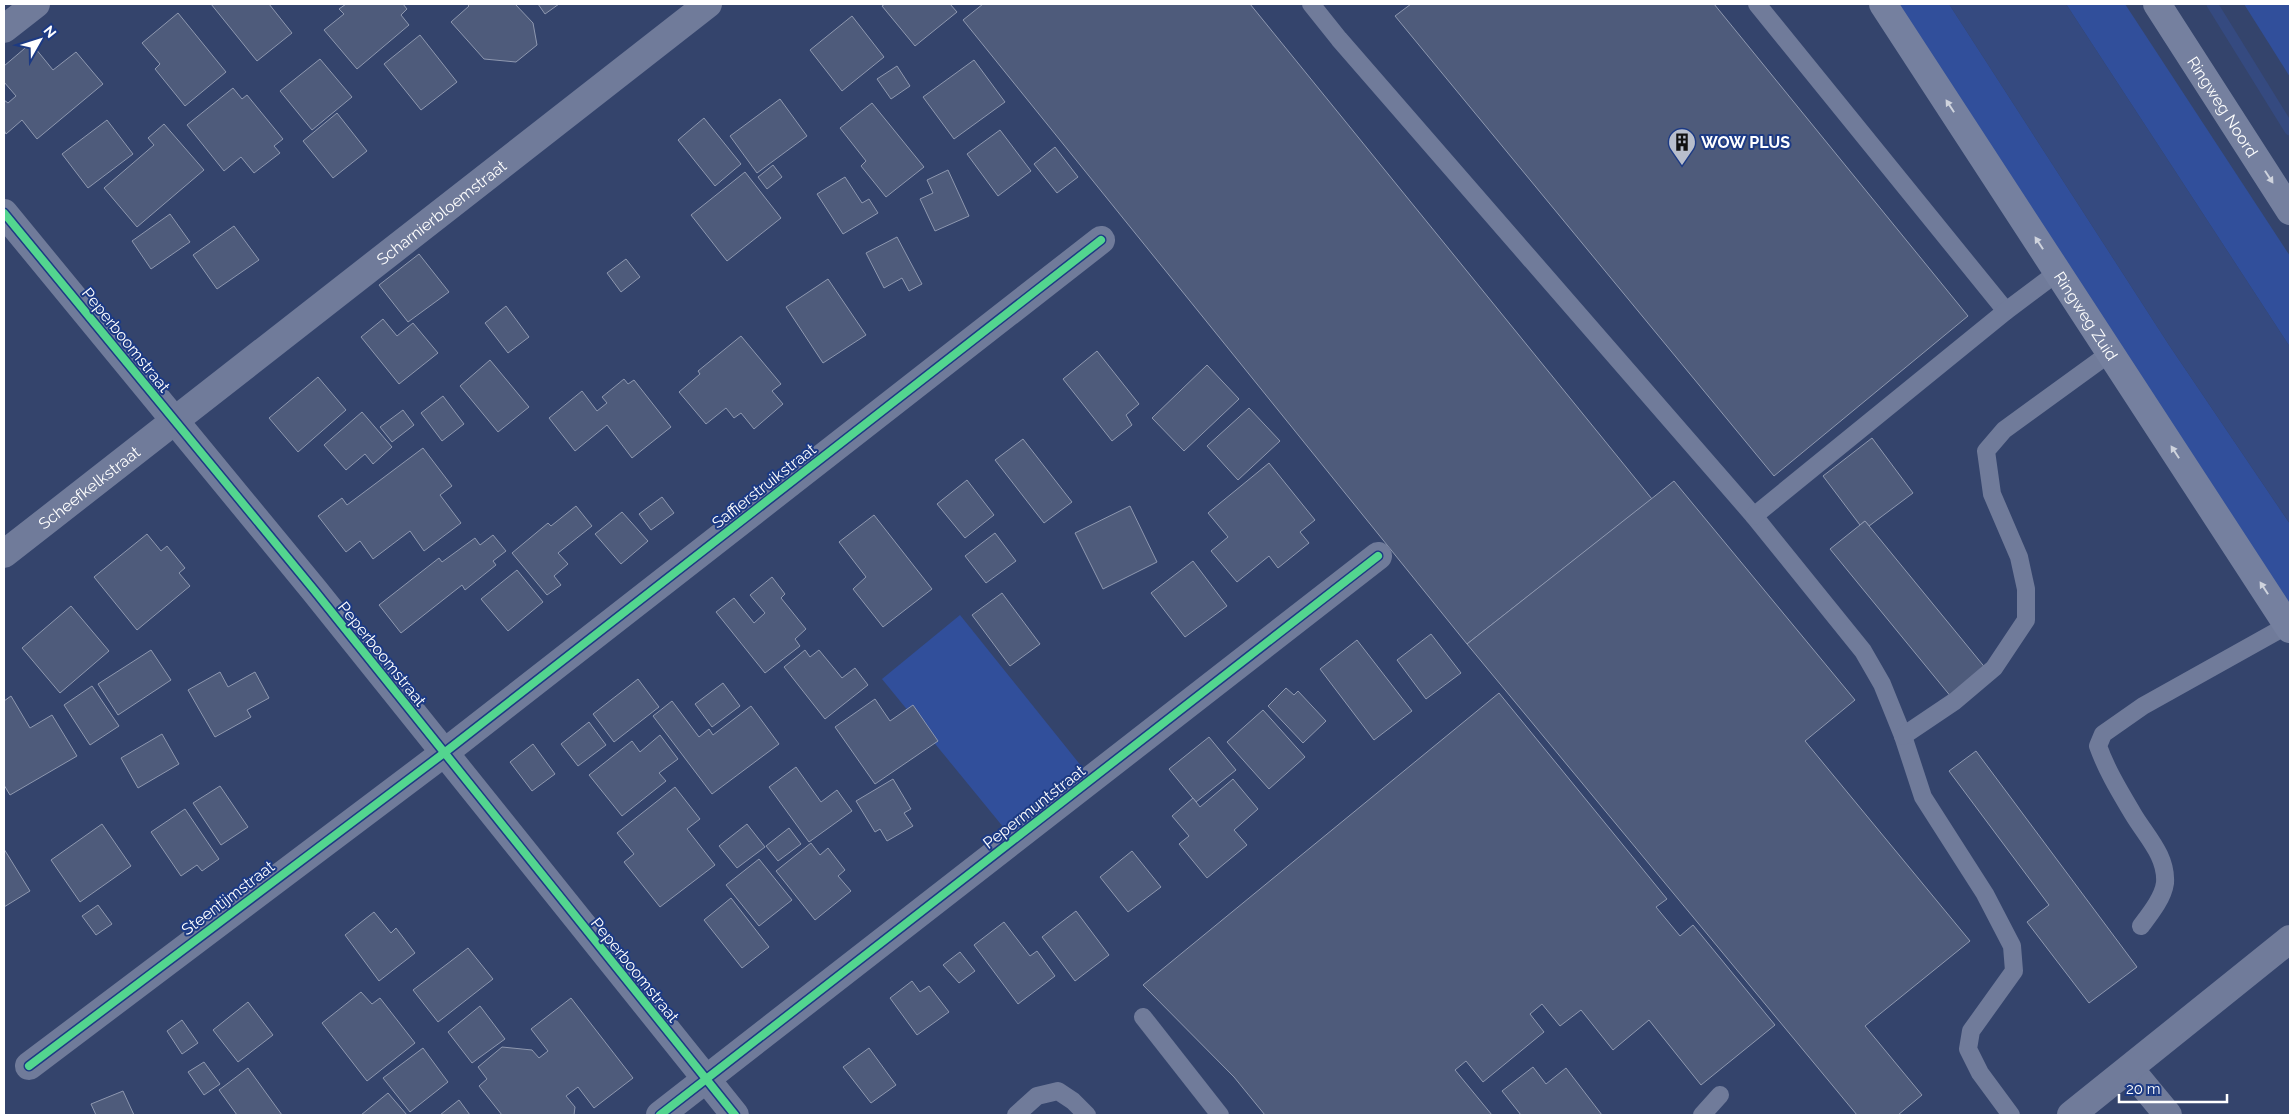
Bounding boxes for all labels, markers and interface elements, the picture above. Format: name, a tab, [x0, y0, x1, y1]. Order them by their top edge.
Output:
north arrow	[15, 15, 65, 65]
text: N	[41, 23, 60, 41]
street label: Ringweg Noord	[2184, 53, 2262, 161]
one-way arrow	[1945, 100, 1955, 113]
building icon: WOW PLUS	[1667, 127, 1697, 166]
place label: WOW PLUS	[1701, 133, 1790, 152]
street label: Scharnierbloemstraat	[373, 155, 511, 269]
one-way arrow	[2264, 171, 2273, 184]
one-way arrow	[2034, 236, 2043, 249]
street label: Ringweg Zuid	[2050, 268, 2122, 364]
street label: Peperboomstraat	[78, 284, 174, 397]
street label: Saffierstruikstraat	[708, 439, 820, 532]
street label: Scheefkelkstraat	[35, 442, 144, 533]
one-way arrow	[2170, 445, 2180, 459]
one-way arrow	[2259, 582, 2268, 595]
street label: Peperboomstraat	[334, 598, 430, 711]
street label: Pepermuntstraat	[979, 761, 1089, 853]
street label: Steentijmstraat	[178, 857, 279, 939]
street label: Peperboomstraat	[587, 914, 683, 1027]
scale bar	[2119, 1072, 2226, 1104]
text: 20 m	[2126, 1080, 2161, 1098]

